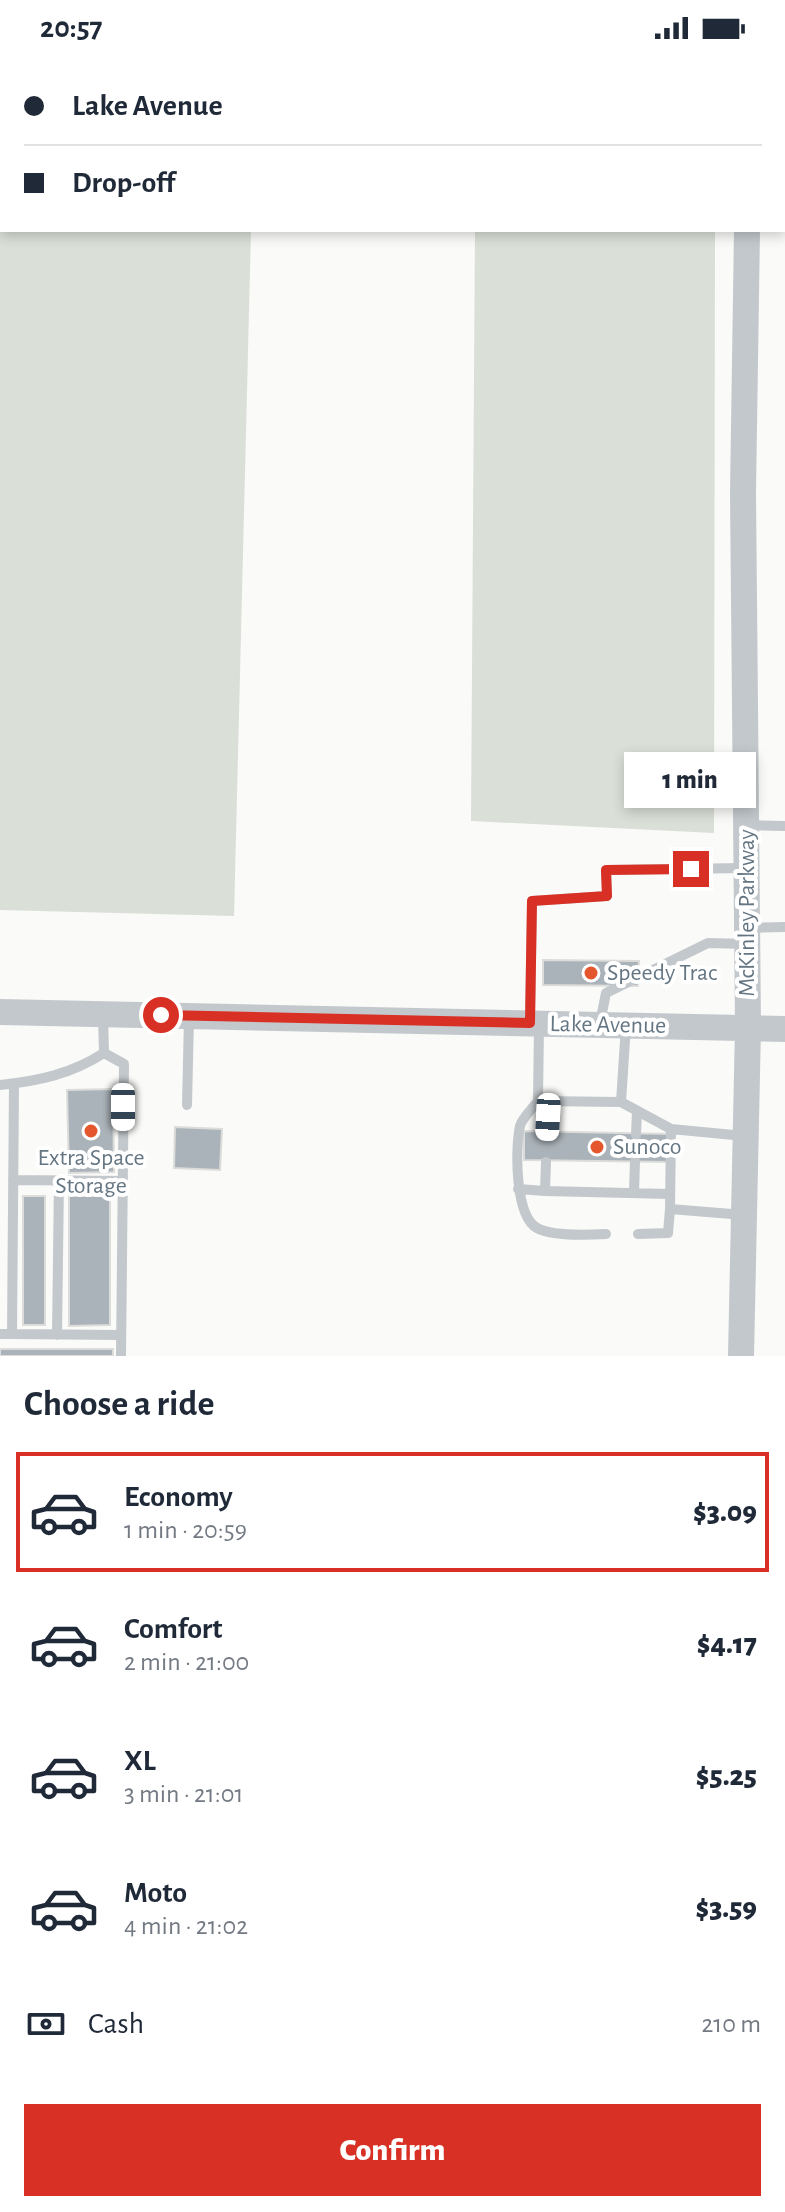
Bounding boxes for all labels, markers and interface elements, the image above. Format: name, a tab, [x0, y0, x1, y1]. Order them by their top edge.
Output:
text: 20:57	[40, 13, 103, 43]
text: Lake Avenue	[72, 91, 223, 121]
text: Drop-off	[72, 168, 175, 198]
callout: 1 min	[625, 753, 757, 809]
text: 1 min	[662, 767, 718, 793]
street label: McKinley Parkway	[735, 829, 759, 997]
route end	[673, 851, 709, 887]
place label: Speedy Trac	[607, 961, 717, 985]
marker: Speedy Trac	[582, 964, 600, 982]
route start	[143, 997, 179, 1033]
street label: Lake Avenue	[549, 1012, 667, 1038]
car	[111, 1083, 135, 1131]
car	[535, 1092, 561, 1142]
marker: Extra Space Storage	[82, 1122, 100, 1140]
place label: Sunoco	[613, 1135, 682, 1159]
marker: Sunoco	[588, 1138, 606, 1156]
place label: Extra Space Storage	[37, 1146, 145, 1198]
text: Choose a ride	[24, 1386, 214, 1422]
icon: car	[28, 1476, 100, 1548]
text: Economy	[124, 1482, 233, 1512]
text: $3.09	[693, 1497, 757, 1527]
text: 1 min · 20:59	[124, 1517, 247, 1543]
icon: car	[28, 1608, 100, 1680]
text: Comfort	[124, 1614, 223, 1644]
text: $4.17	[697, 1629, 757, 1659]
text: 2 min · 21:00	[124, 1649, 249, 1675]
icon: car	[28, 1740, 100, 1812]
text: XL	[124, 1746, 156, 1776]
text: $5.25	[696, 1761, 757, 1791]
text: 3 min · 21:01	[124, 1781, 243, 1807]
icon: car	[28, 1872, 100, 1944]
text: Moto	[124, 1878, 187, 1908]
text: $3.59	[695, 1893, 757, 1923]
text: 4 min · 21:02	[124, 1913, 248, 1939]
icon: cash	[24, 2002, 68, 2046]
text: Cash	[88, 2009, 144, 2039]
text: 210 m	[701, 2011, 761, 2037]
button: Confirm	[24, 2104, 761, 2196]

